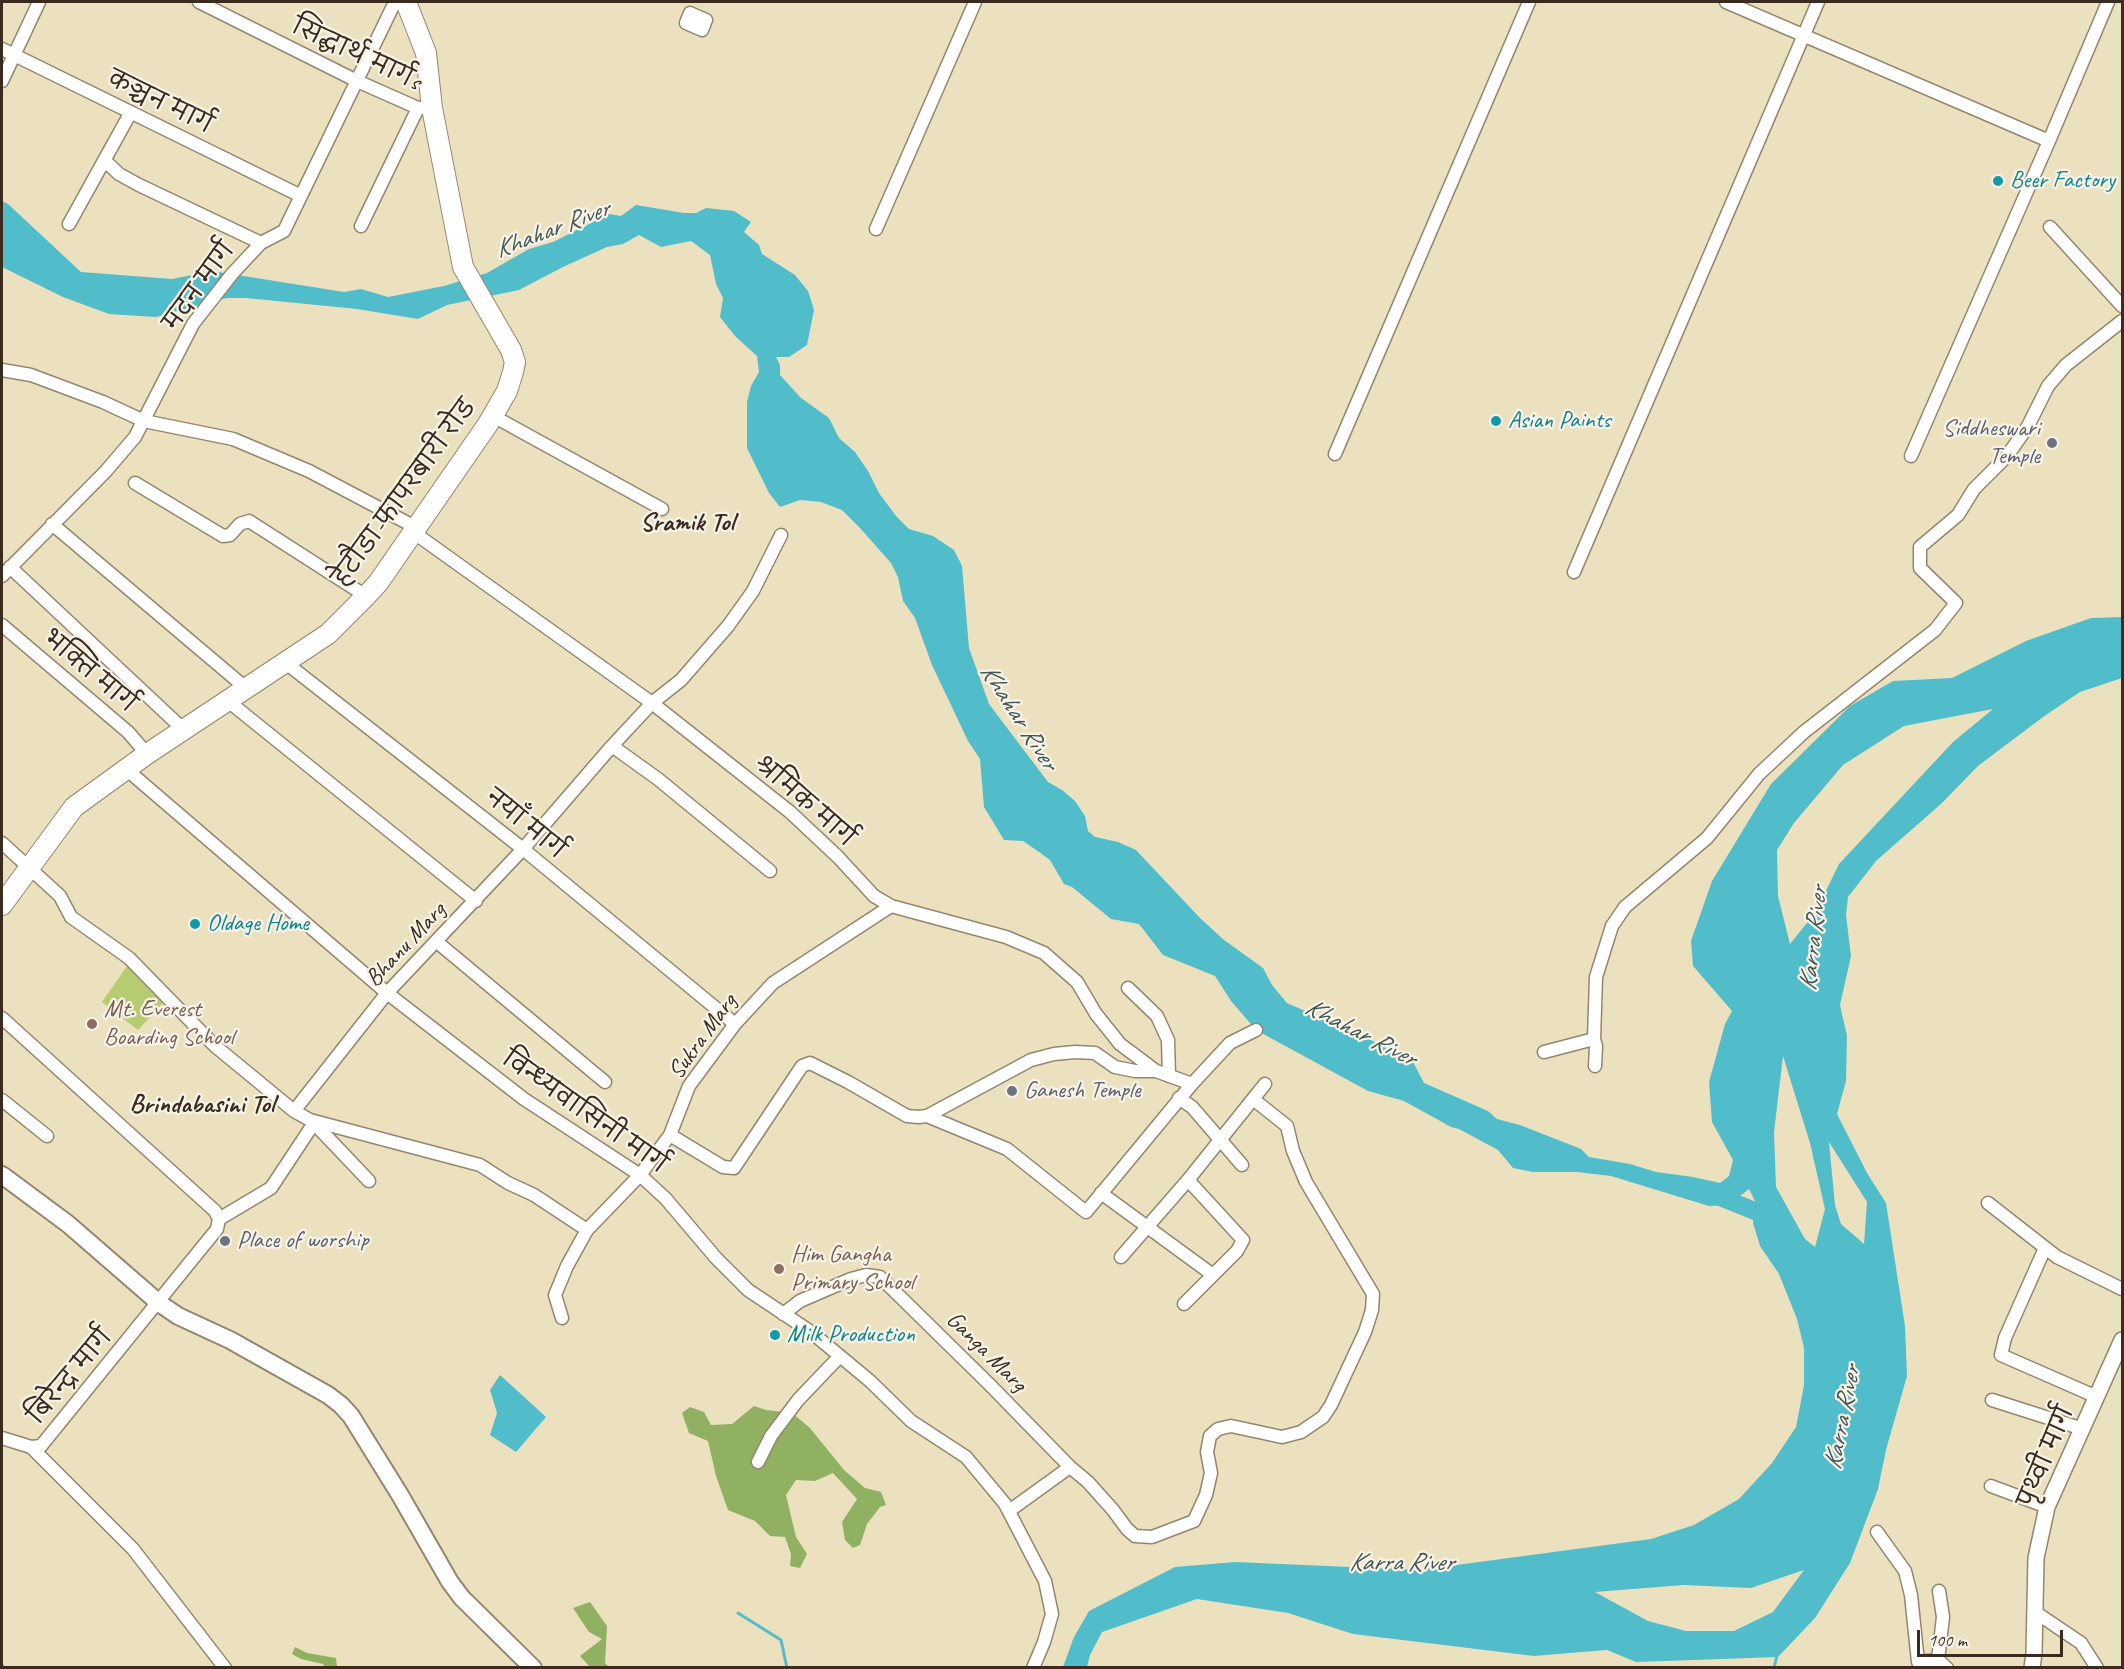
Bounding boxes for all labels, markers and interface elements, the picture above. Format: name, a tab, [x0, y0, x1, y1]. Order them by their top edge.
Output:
street label: सिद्धार्थ मार्गs	[287, 13, 425, 97]
street label: कञ्चन मार्ग	[103, 65, 217, 141]
place label: Beer Factory	[2010, 167, 2115, 195]
marker: Beer Factory	[1991, 174, 2005, 188]
water label: Khahar River	[490, 194, 614, 266]
street label: मदन मार्ग	[158, 237, 242, 337]
street label: हेटौडा-फापरबारी रोड	[328, 394, 482, 592]
place label: Asian Paints	[1508, 407, 1611, 435]
marker: Asian Paints	[1489, 414, 1503, 428]
place label: Siddheswari Temple	[1942, 415, 2040, 471]
marker: Siddheswari Temple	[2045, 436, 2059, 450]
district label: Sramik Tol	[640, 507, 734, 539]
street label: भक्ति मार्ग	[36, 625, 142, 719]
water label: Khahar River	[972, 658, 1064, 776]
street label: श्रमिक मार्ग	[748, 750, 860, 854]
street label: नयाँ मार्ग	[479, 784, 571, 866]
water label: Karra River	[1793, 886, 1835, 992]
street label: Bhanu Marg	[360, 897, 452, 993]
place label: Oldage Home	[207, 910, 309, 938]
marker: Oldage Home	[188, 917, 202, 931]
street label: Sukra Marg	[663, 989, 743, 1085]
water label: Khahar River	[1299, 992, 1421, 1074]
place label: Mt. Everest Boarding School	[104, 996, 234, 1052]
marker: Mt. Everest Boarding School	[85, 1017, 99, 1031]
street label: विन्ध्यवासिनी मार्ग	[496, 1045, 672, 1181]
place label: Ganesh Temple	[1024, 1077, 1141, 1105]
marker: Ganesh Temple	[1005, 1084, 1019, 1098]
district label: Brindabasini Tol	[130, 1089, 274, 1121]
place label: Place of worship	[237, 1227, 369, 1255]
marker: Place of worship	[218, 1234, 232, 1248]
place label: Him Gangha Primary School	[791, 1241, 914, 1297]
marker: Him Gangha Primary School	[772, 1262, 786, 1276]
street label: Ganga Marg	[940, 1306, 1032, 1398]
place label: Milk Production	[787, 1321, 915, 1349]
street label: बिरेन्द्र मार्ग	[23, 1324, 119, 1430]
marker: Milk Production	[768, 1328, 782, 1342]
water label: Karra River	[1818, 1364, 1868, 1472]
street label: पृथ्वी मार्ग	[2013, 1402, 2081, 1512]
water label: Karra River	[1349, 1547, 1453, 1579]
scale bar	[1920, 1618, 2066, 1656]
text: 100 m	[1928, 1629, 1967, 1651]

